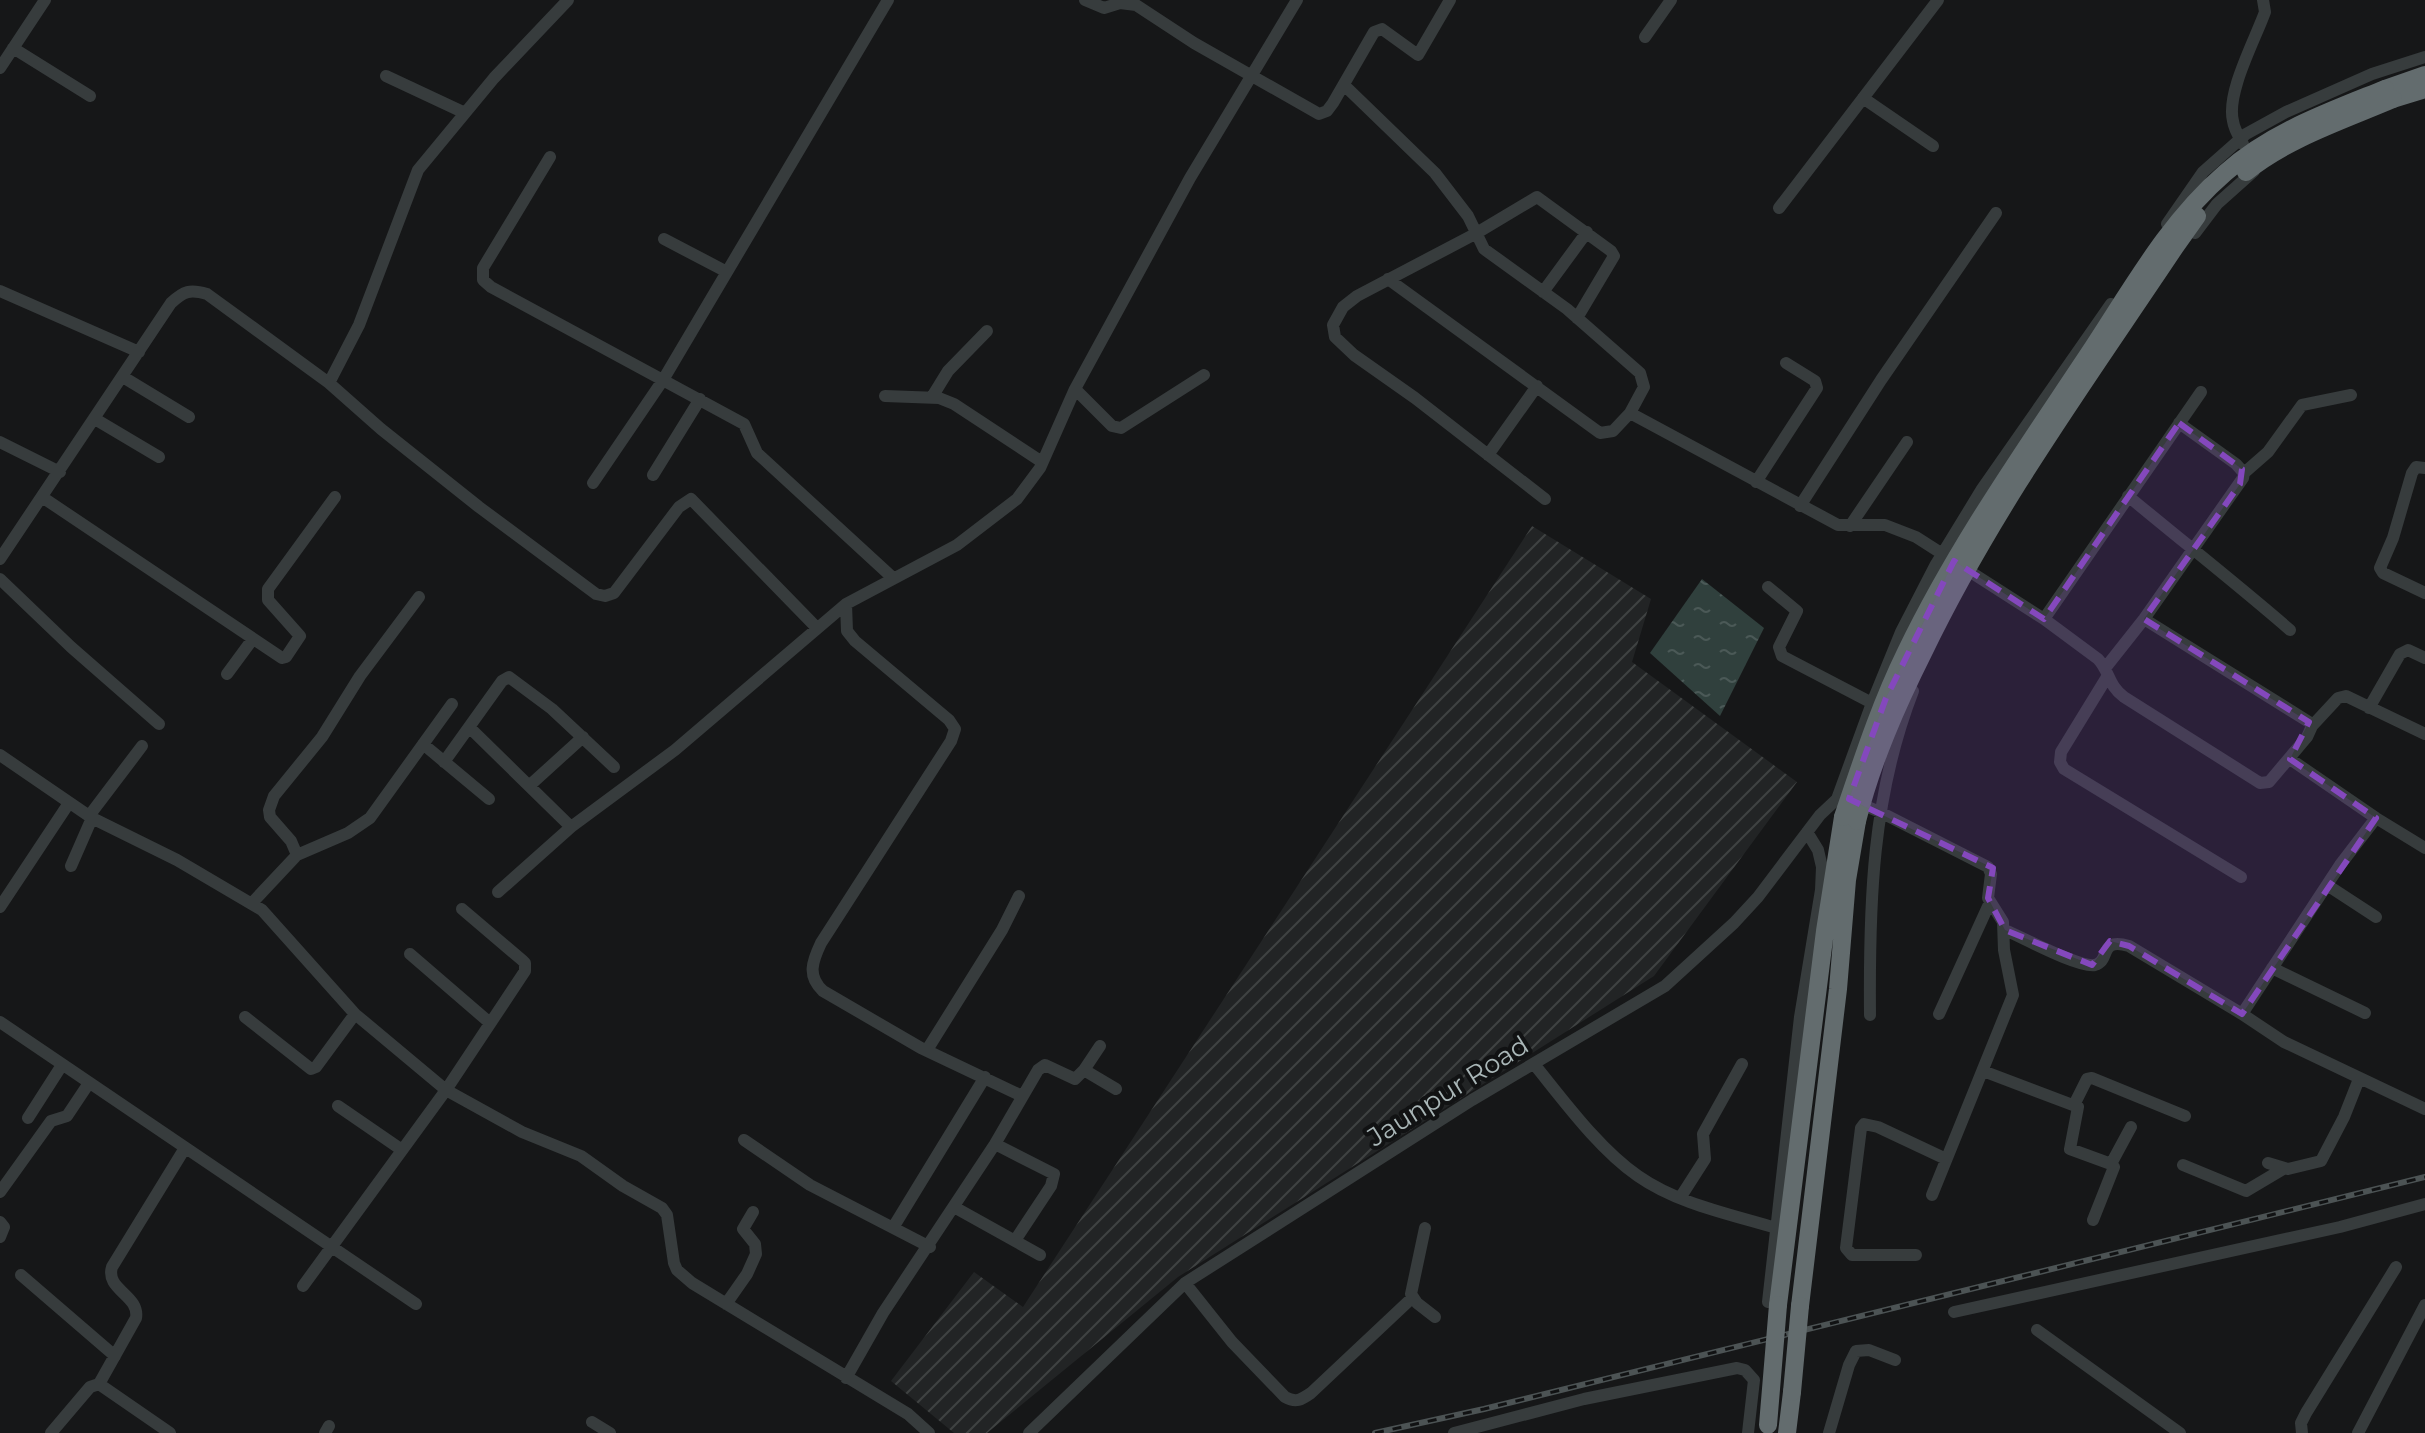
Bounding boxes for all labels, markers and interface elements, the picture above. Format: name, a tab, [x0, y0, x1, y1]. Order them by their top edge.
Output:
street label: Jaunpur Road	[1361, 1029, 1534, 1154]

